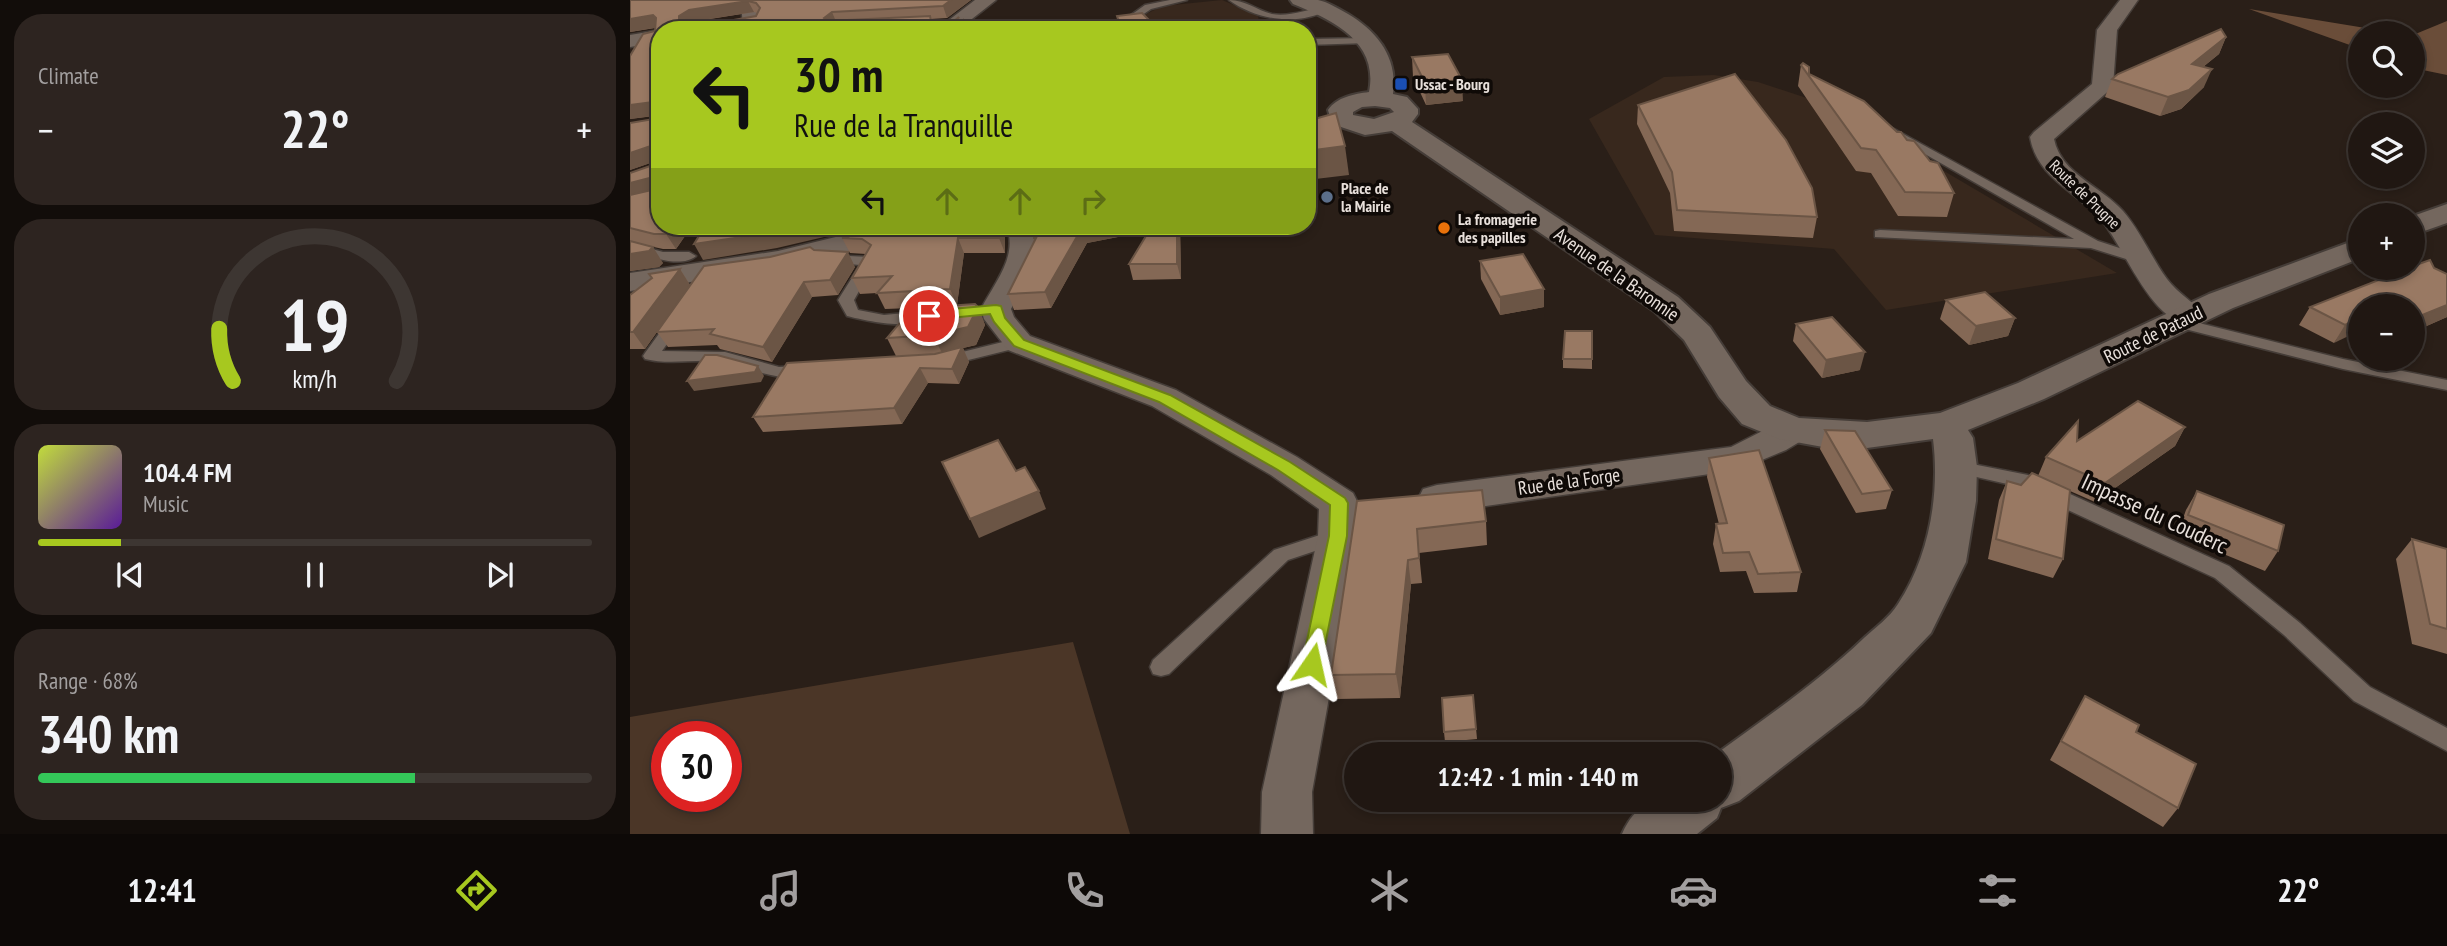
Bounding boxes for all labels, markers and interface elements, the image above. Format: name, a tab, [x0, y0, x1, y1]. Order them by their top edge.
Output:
map controls	[2348, 21, 2425, 371]
button: search	[2348, 21, 2425, 98]
text: 30 m	[794, 42, 883, 106]
icon: left	[679, 49, 770, 140]
text: Climate	[38, 61, 99, 90]
place label: Ussac - Bourg	[1415, 74, 1490, 94]
marker: Ussac - Bourg	[1393, 76, 1409, 92]
text: 22°	[281, 95, 349, 162]
text: Rue de la Tranquille	[794, 104, 1013, 146]
text: −	[38, 105, 54, 154]
text: +	[576, 105, 592, 154]
button: layers	[2348, 112, 2425, 189]
street label: Route de Prugne	[2045, 155, 2125, 233]
place label: Place de la Mairie	[1341, 178, 1391, 216]
icon: left	[855, 182, 893, 220]
icon: ahead	[928, 182, 966, 220]
icon: ahead	[1001, 182, 1039, 220]
icon: right	[1074, 182, 1112, 220]
marker: Place de la Mairie	[1319, 189, 1335, 205]
button: +	[2348, 203, 2425, 280]
place label: La fromagerie des papilles	[1458, 209, 1537, 247]
marker: La fromagerie des papilles	[1436, 220, 1452, 236]
street label: Avenue de la Baronnie	[1550, 222, 1684, 326]
text: 19	[280, 277, 350, 371]
pin	[899, 286, 959, 346]
button: −	[2348, 294, 2425, 371]
icon: arrive	[910, 297, 948, 335]
street label: Route de Pataud	[2100, 300, 2206, 368]
text: km/h	[293, 362, 337, 394]
text: 104.4 FM	[143, 456, 232, 489]
street label: Rue de la Forge	[1516, 462, 1622, 500]
street label: Impasse du Couderc	[2077, 466, 2233, 560]
text: Music	[143, 489, 189, 518]
icon: previous	[111, 556, 149, 594]
icon: pause	[296, 556, 334, 594]
icon: next	[481, 556, 519, 594]
position arrow	[1275, 627, 1349, 701]
text: Range · 68%	[38, 666, 138, 695]
text: 340 km	[38, 700, 179, 767]
speed limit sign: 30	[651, 721, 742, 812]
text: 12:42 · 1 min · 140 m	[1438, 760, 1638, 793]
icon: directions	[452, 866, 501, 915]
icon: music	[756, 866, 805, 915]
icon: phone	[1060, 866, 1109, 915]
icon: climate	[1365, 866, 1414, 915]
icon: car	[1669, 866, 1718, 915]
icon: filters	[1973, 866, 2022, 915]
text: 12:41	[128, 869, 197, 911]
text: 22°	[2277, 869, 2319, 911]

